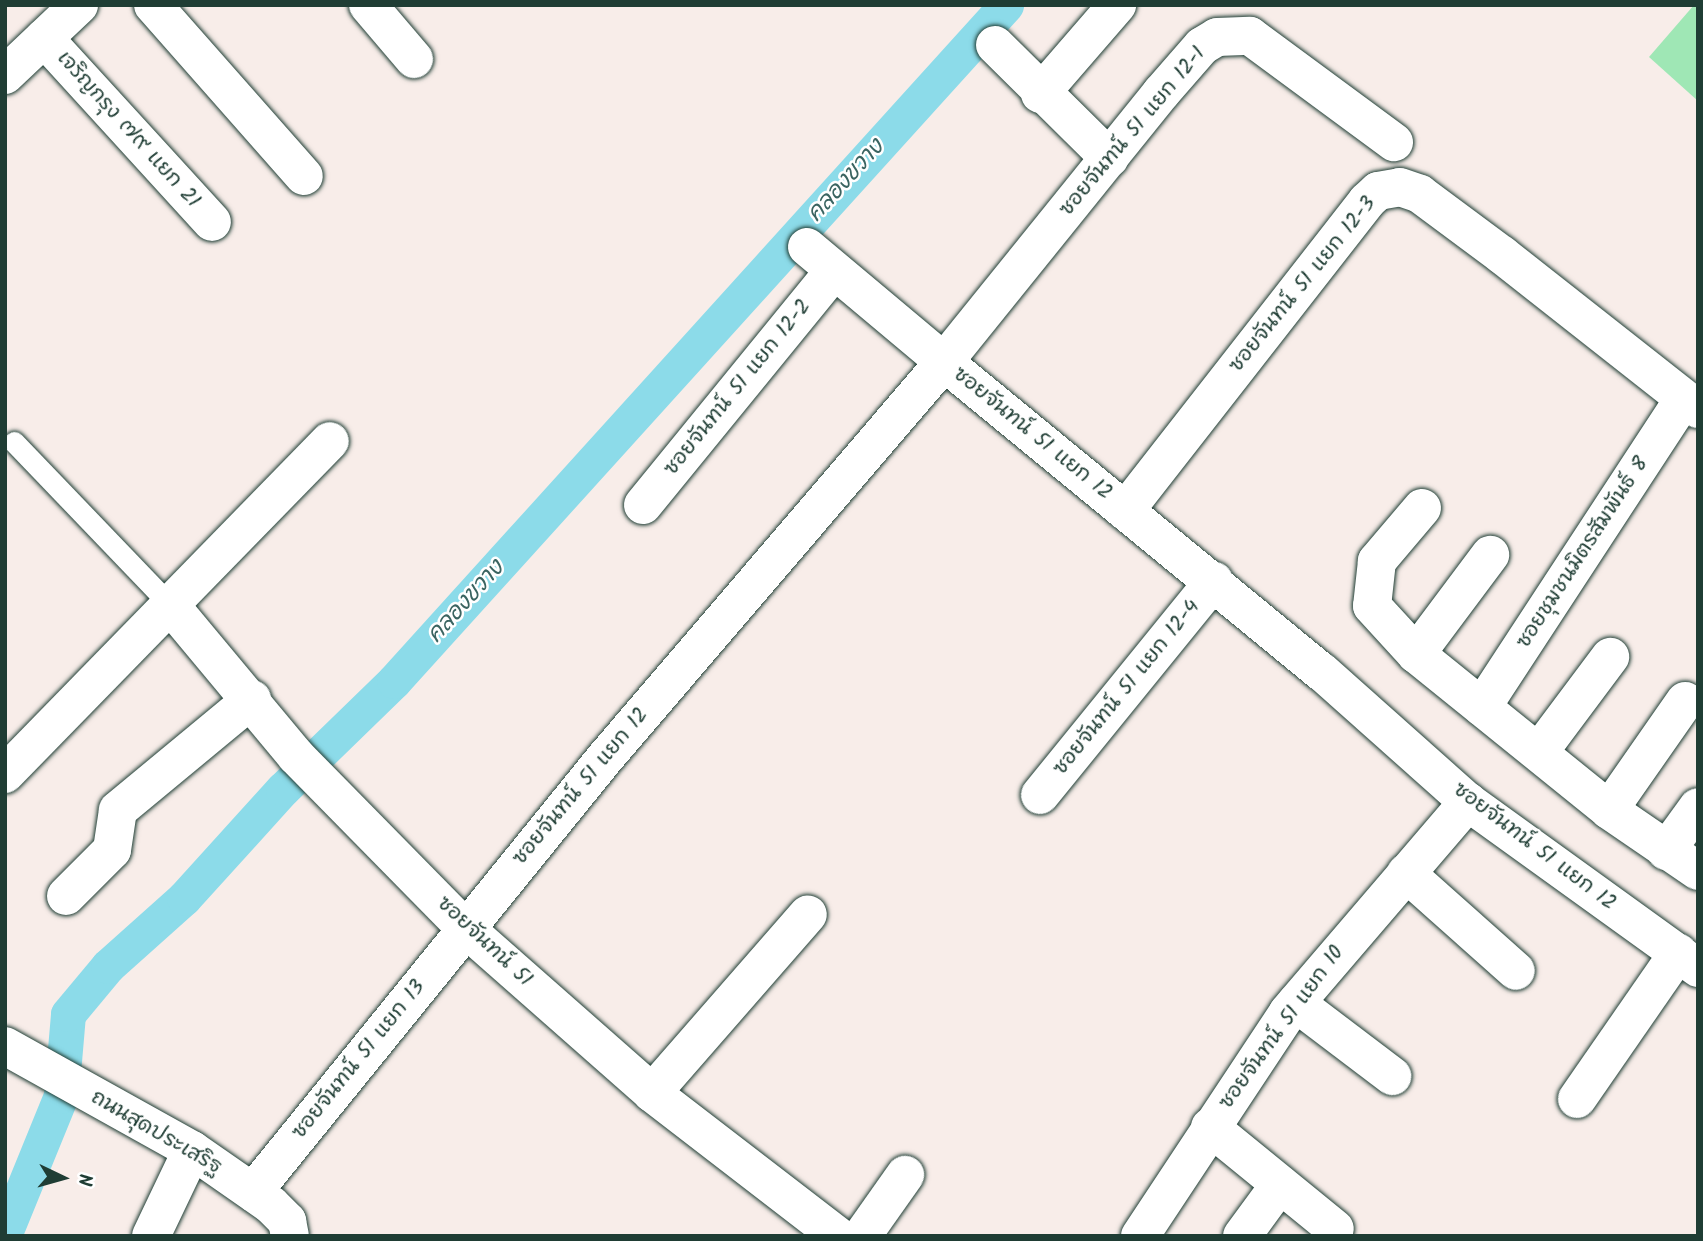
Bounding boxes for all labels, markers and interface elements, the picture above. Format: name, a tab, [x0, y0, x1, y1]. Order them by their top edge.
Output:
street label: ซอยจันทน์ 51 แยก 12-1	[1055, 42, 1211, 222]
street label: เจริญกรุง ๗๙ แยก 21	[51, 46, 205, 214]
water label: คลองขวาง	[802, 134, 890, 228]
street label: ซอยจันทน์ 51 แยก 12-3	[1224, 192, 1382, 378]
street label: ซอยจันทน์ 51 แยก 12-2	[659, 295, 817, 481]
street label: ซอยจันทน์ 51 แยก 12	[947, 362, 1117, 506]
street label: ซอยชุมชนมิตรสัมพันธ์ 8	[1512, 452, 1654, 654]
water label: คลองขวาง	[422, 555, 510, 649]
street label: ซอยจันทน์ 51 แยก 12-4	[1048, 595, 1206, 781]
street label: ซอยจันทน์ 51 แยก 12	[508, 703, 654, 871]
street label: ซอยจันทน์ 51 แยก 12	[1447, 777, 1621, 917]
street label: ซอยจันทน์ 51	[431, 891, 537, 993]
street label: ซอยจันทน์ 51 แยก 10	[1214, 941, 1350, 1115]
street label: ซอยจันทน์ 51 แยก 13	[287, 975, 431, 1145]
street label: ถนนสุดประเสริฐ	[86, 1085, 226, 1181]
north arrow	[28, 1143, 98, 1213]
text: N	[68, 1173, 99, 1187]

